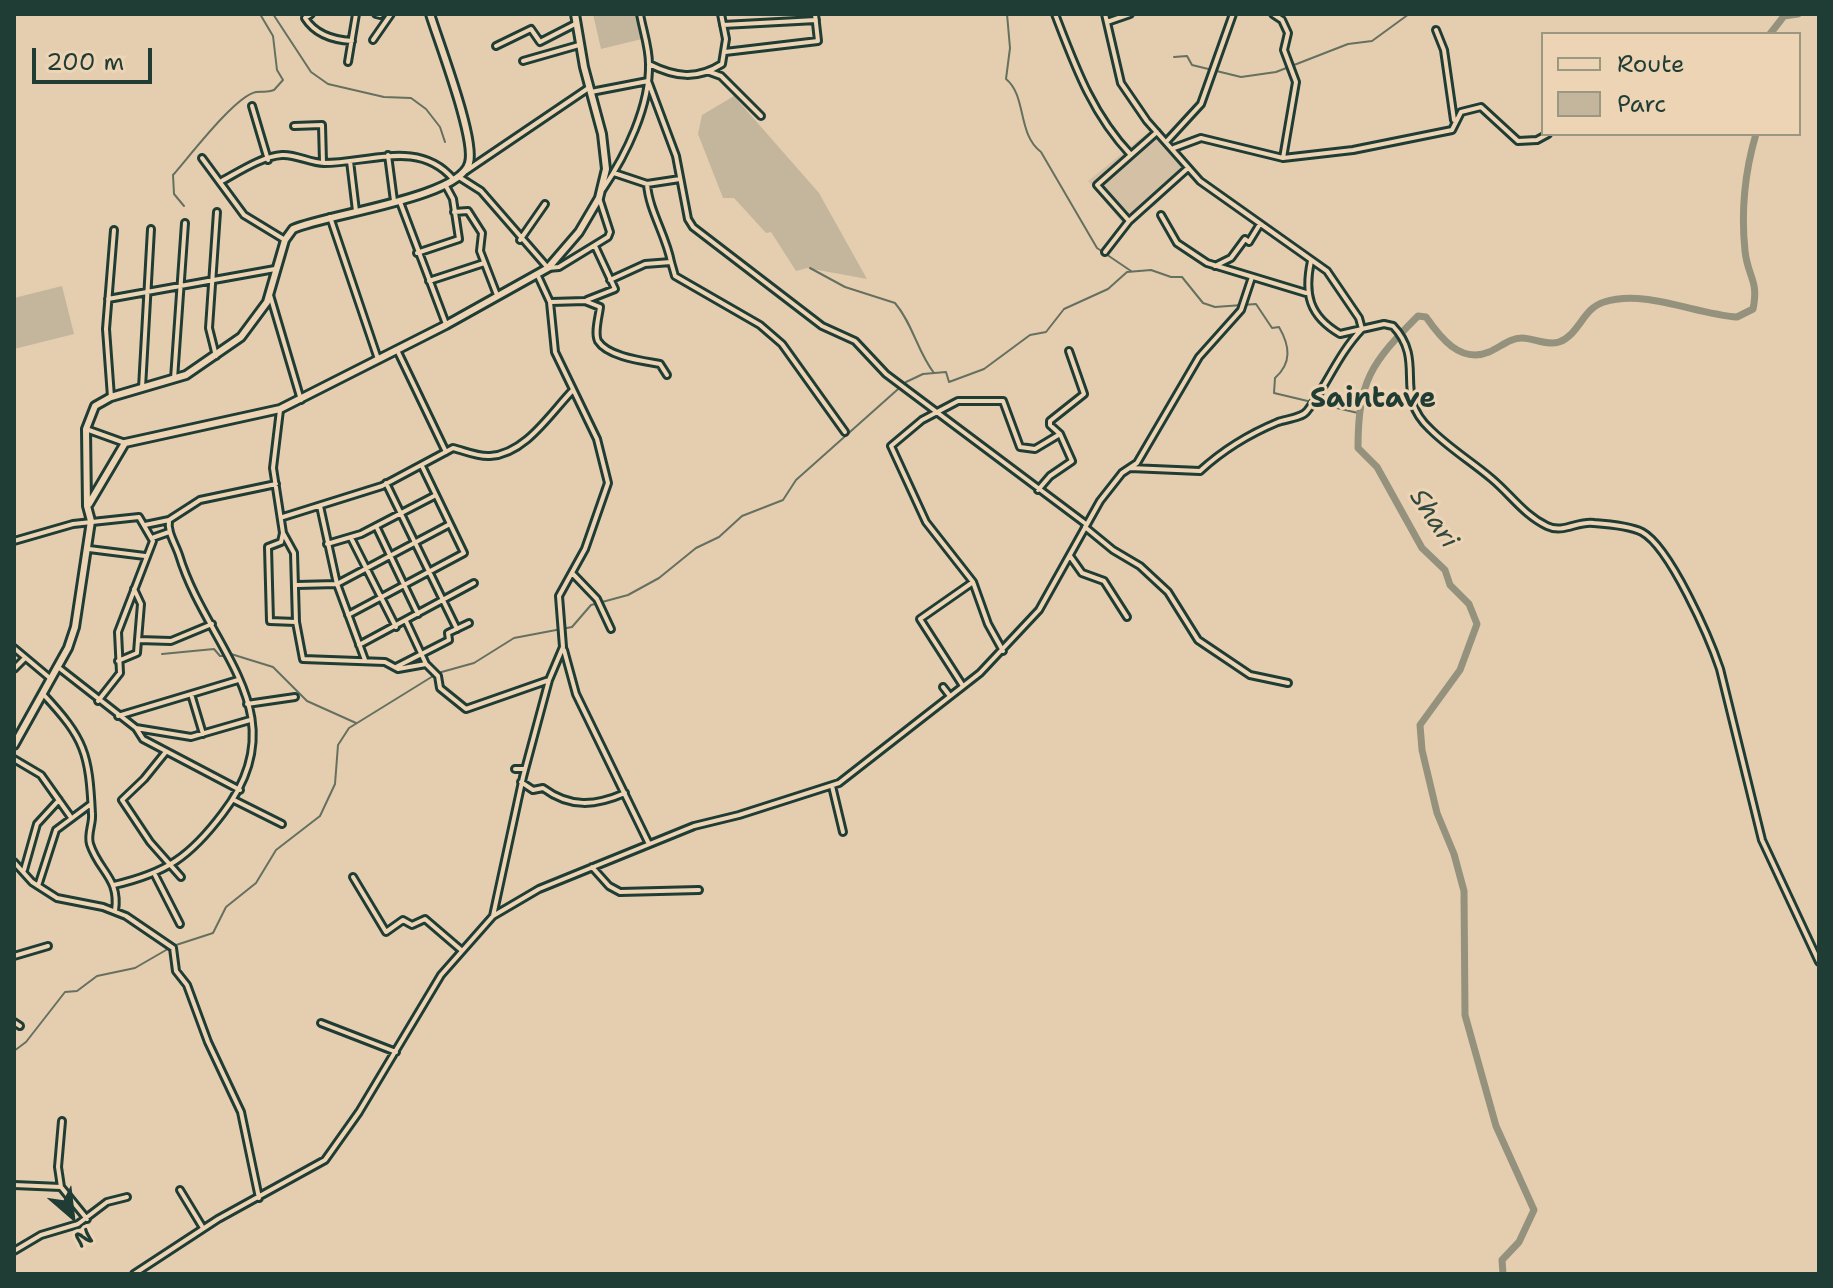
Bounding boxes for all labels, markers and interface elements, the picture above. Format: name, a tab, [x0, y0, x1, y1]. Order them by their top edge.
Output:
scale bar	[36, 32, 156, 82]
legend	[1541, 32, 1801, 136]
text: 200 m	[46, 46, 124, 78]
text: Route	[1617, 48, 1685, 80]
text: Parc	[1617, 88, 1666, 120]
district label: Saintave	[1310, 383, 1436, 417]
water label: Shari	[1402, 483, 1464, 555]
north arrow	[32, 1176, 112, 1256]
text: N	[69, 1221, 98, 1255]

